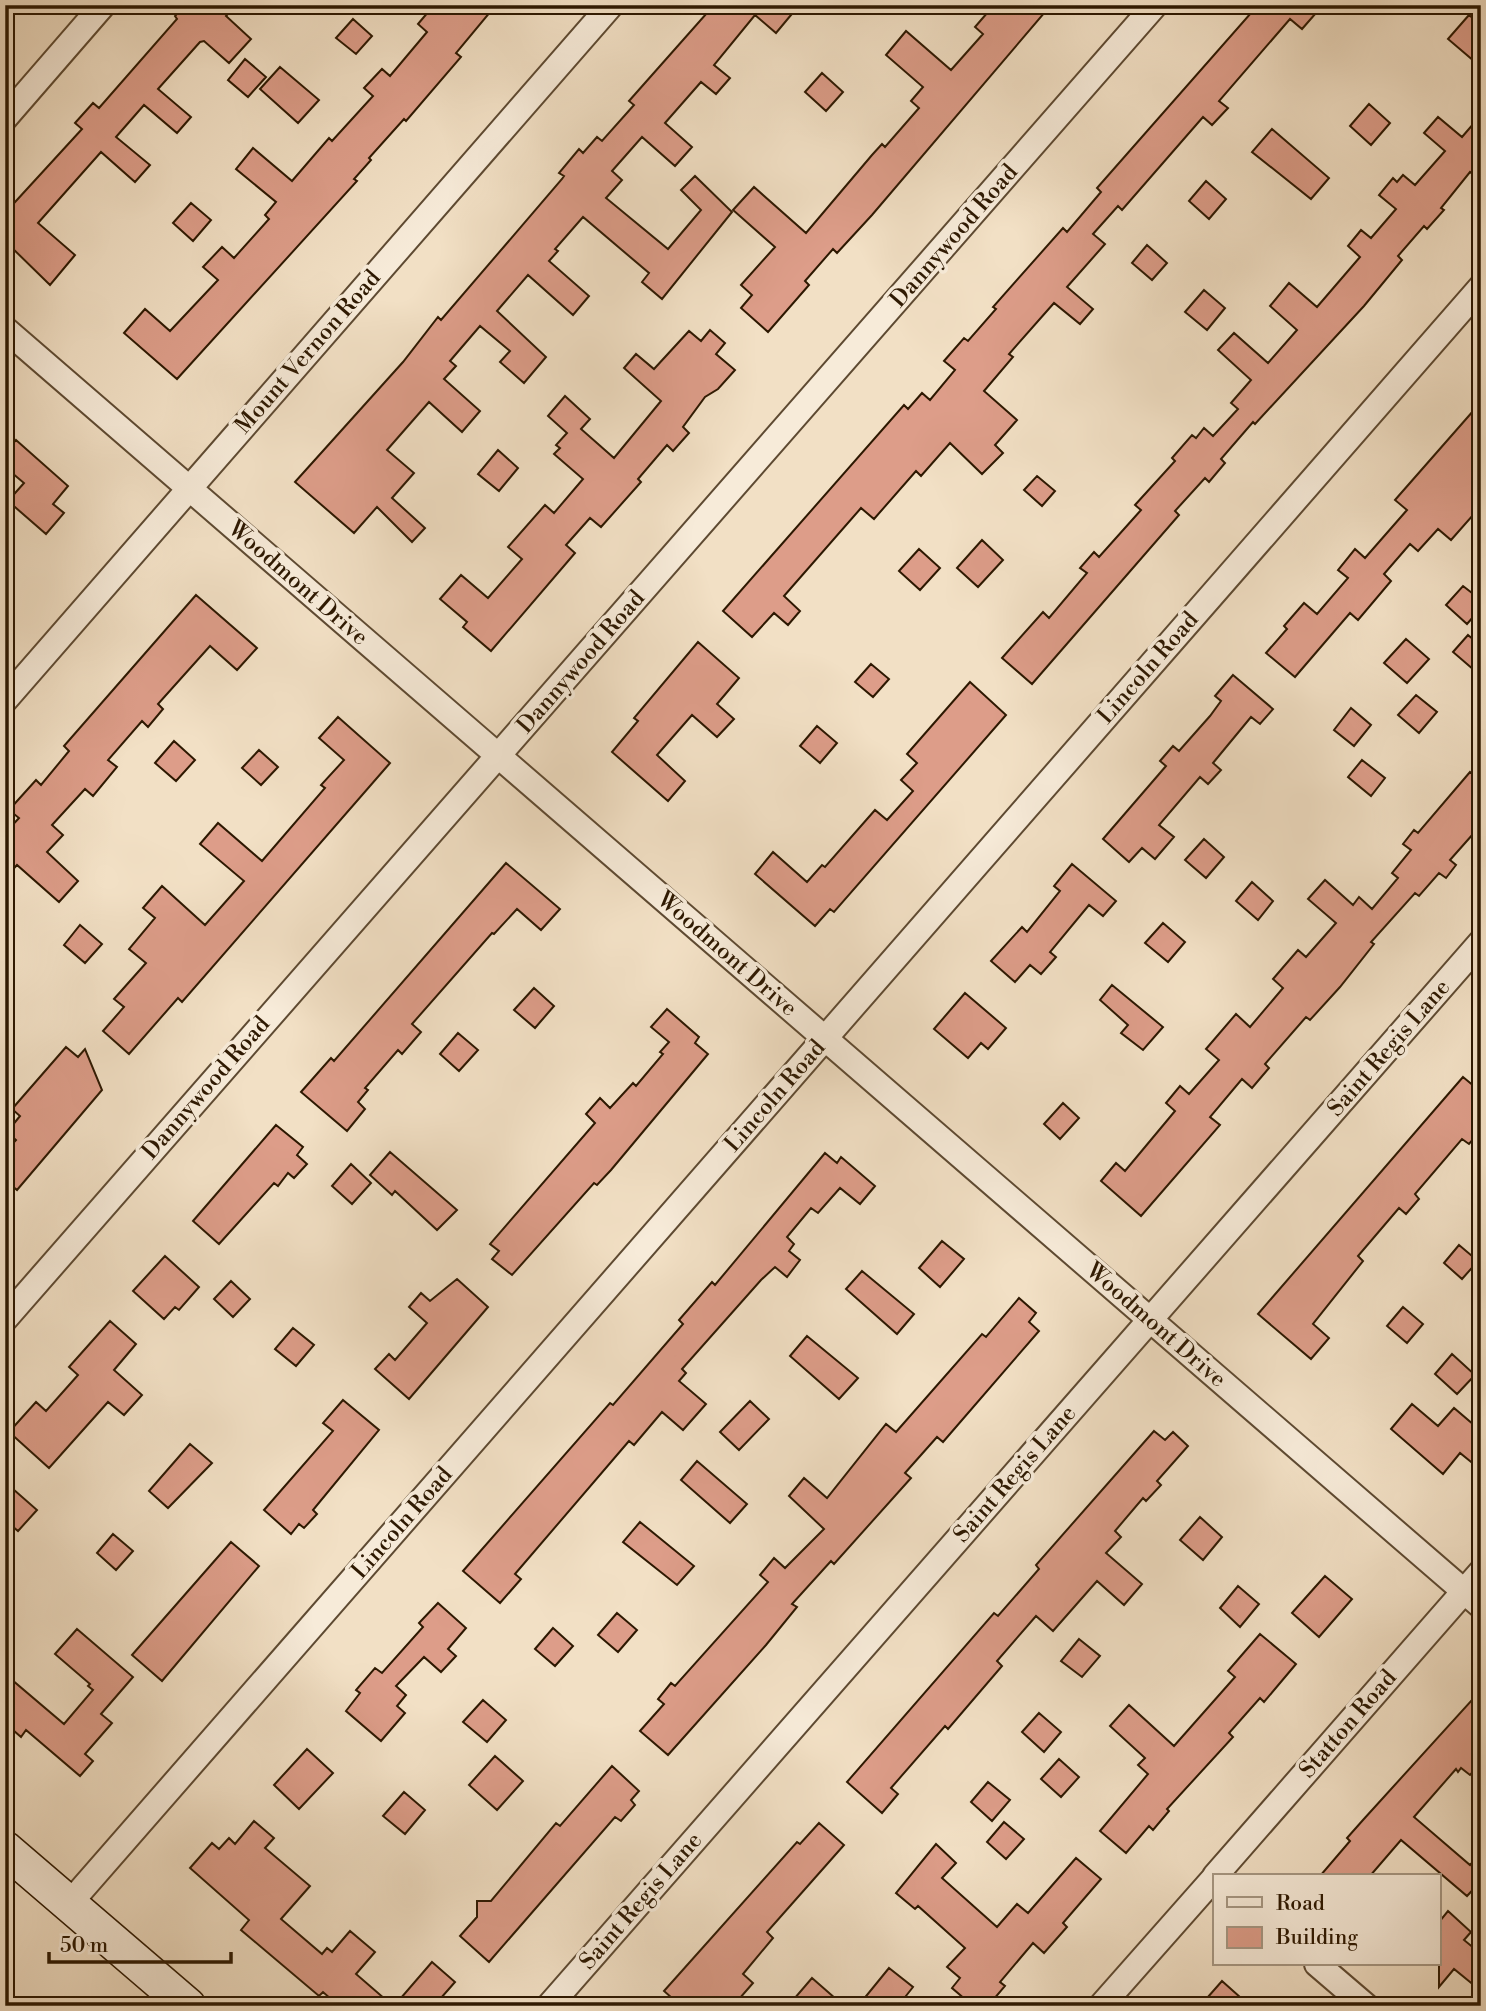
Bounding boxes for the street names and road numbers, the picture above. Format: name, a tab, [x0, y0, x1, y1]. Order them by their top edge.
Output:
street label: Dannywood Road	[884, 159, 1024, 313]
street label: Mount Vernon Road	[229, 264, 387, 440]
street label: Woodmont Drive	[221, 514, 374, 651]
street label: Dannywood Road	[511, 585, 651, 739]
street label: Lincoln Road	[1092, 606, 1204, 730]
street label: Woodmont Drive	[650, 885, 803, 1022]
street label: Saint Regis Lane	[1322, 974, 1456, 1122]
street label: Dannywood Road	[136, 1011, 276, 1165]
street label: Lincoln Road	[719, 1034, 831, 1158]
street label: Woodmont Drive	[1079, 1256, 1232, 1393]
street label: Saint Regis Lane	[948, 1400, 1082, 1548]
street label: Lincoln Road	[346, 1461, 458, 1585]
street label: Statton Road	[1293, 1664, 1403, 1784]
street label: Saint Regis Lane	[574, 1827, 708, 1975]

